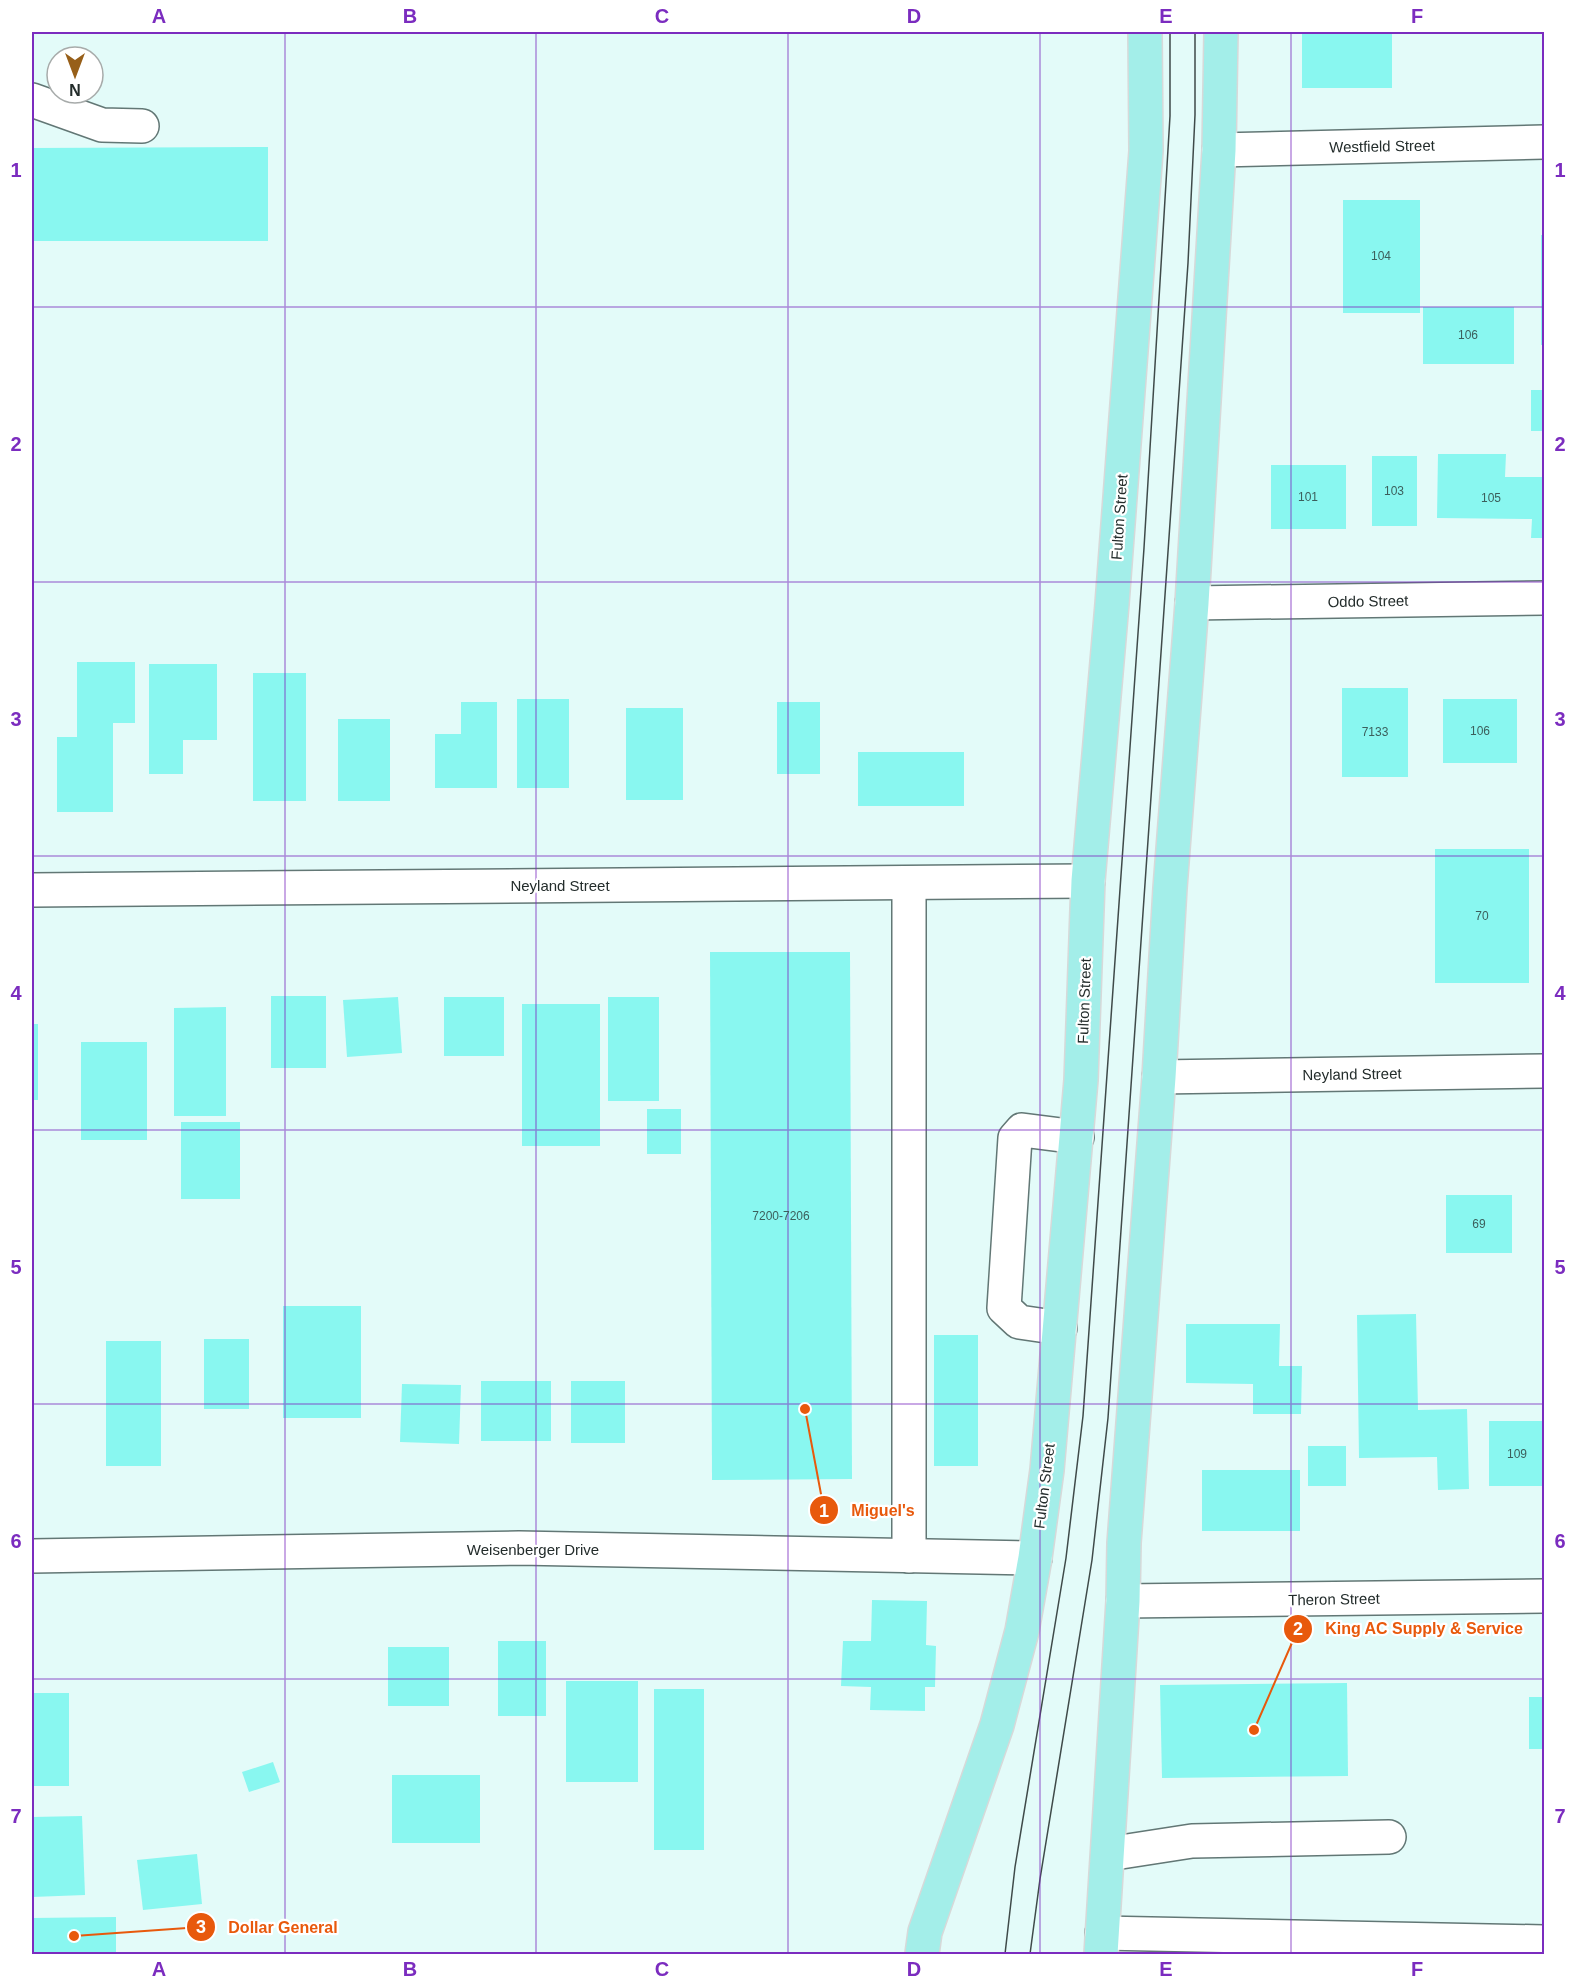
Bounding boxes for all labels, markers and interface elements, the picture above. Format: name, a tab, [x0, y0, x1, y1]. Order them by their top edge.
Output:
text: A	[152, 5, 166, 27]
text: B	[403, 5, 417, 27]
text: C	[655, 5, 669, 27]
text: D	[907, 5, 921, 27]
text: E	[1159, 5, 1173, 27]
text: F	[1411, 5, 1423, 27]
north arrow	[45, 45, 105, 105]
text: N	[69, 81, 81, 98]
street label: Westfield Street	[1329, 137, 1436, 155]
text: 1	[10, 159, 22, 181]
text: 1	[1554, 159, 1566, 181]
house number: 104	[1371, 249, 1391, 263]
house number: 106	[1458, 328, 1478, 342]
text: 2	[10, 433, 22, 455]
text: 2	[1554, 433, 1566, 455]
street label: Fulton Street	[1108, 473, 1131, 560]
house number: 103	[1384, 484, 1404, 498]
house number: 101	[1298, 490, 1318, 504]
house number: 105	[1481, 491, 1501, 505]
street label: Oddo Street	[1327, 592, 1409, 610]
text: 3	[10, 708, 22, 730]
text: 3	[1554, 708, 1566, 730]
house number: 106	[1470, 724, 1490, 738]
house number: 7133	[1362, 725, 1389, 739]
street label: Neyland Street	[510, 877, 610, 894]
house number: 70	[1475, 909, 1489, 923]
street label: Fulton Street	[1074, 957, 1094, 1044]
text: 4	[10, 982, 22, 1004]
text: 4	[1554, 982, 1566, 1004]
street label: Neyland Street	[1302, 1065, 1403, 1083]
house number: 7200-7206	[752, 1209, 810, 1223]
house number: 69	[1472, 1217, 1486, 1231]
text: 5	[10, 1256, 22, 1278]
text: 5	[1554, 1256, 1566, 1278]
street label: Fulton Street	[1030, 1442, 1058, 1530]
house number: 109	[1507, 1447, 1527, 1461]
callout: Miguel's	[809, 1493, 926, 1527]
text: 1	[819, 1501, 829, 1521]
text: Miguel's	[851, 1502, 915, 1519]
text: 6	[10, 1530, 22, 1552]
text: 6	[1554, 1530, 1566, 1552]
street label: Weisenberger Drive	[467, 1541, 599, 1558]
street label: Theron Street	[1288, 1590, 1381, 1608]
callout: King AC Supply & Service	[1283, 1612, 1535, 1646]
text: 2	[1293, 1619, 1303, 1639]
text: King AC Supply & Service	[1325, 1620, 1523, 1637]
text: 7	[10, 1805, 22, 1827]
text: 7	[1554, 1805, 1566, 1827]
callout: Dollar General	[186, 1910, 350, 1944]
text: 3	[196, 1917, 206, 1937]
text: Dollar General	[228, 1919, 338, 1936]
text: A	[152, 1958, 166, 1980]
text: B	[403, 1958, 417, 1980]
text: C	[655, 1958, 669, 1980]
text: D	[907, 1958, 921, 1980]
text: E	[1159, 1958, 1173, 1980]
text: F	[1411, 1958, 1423, 1980]

